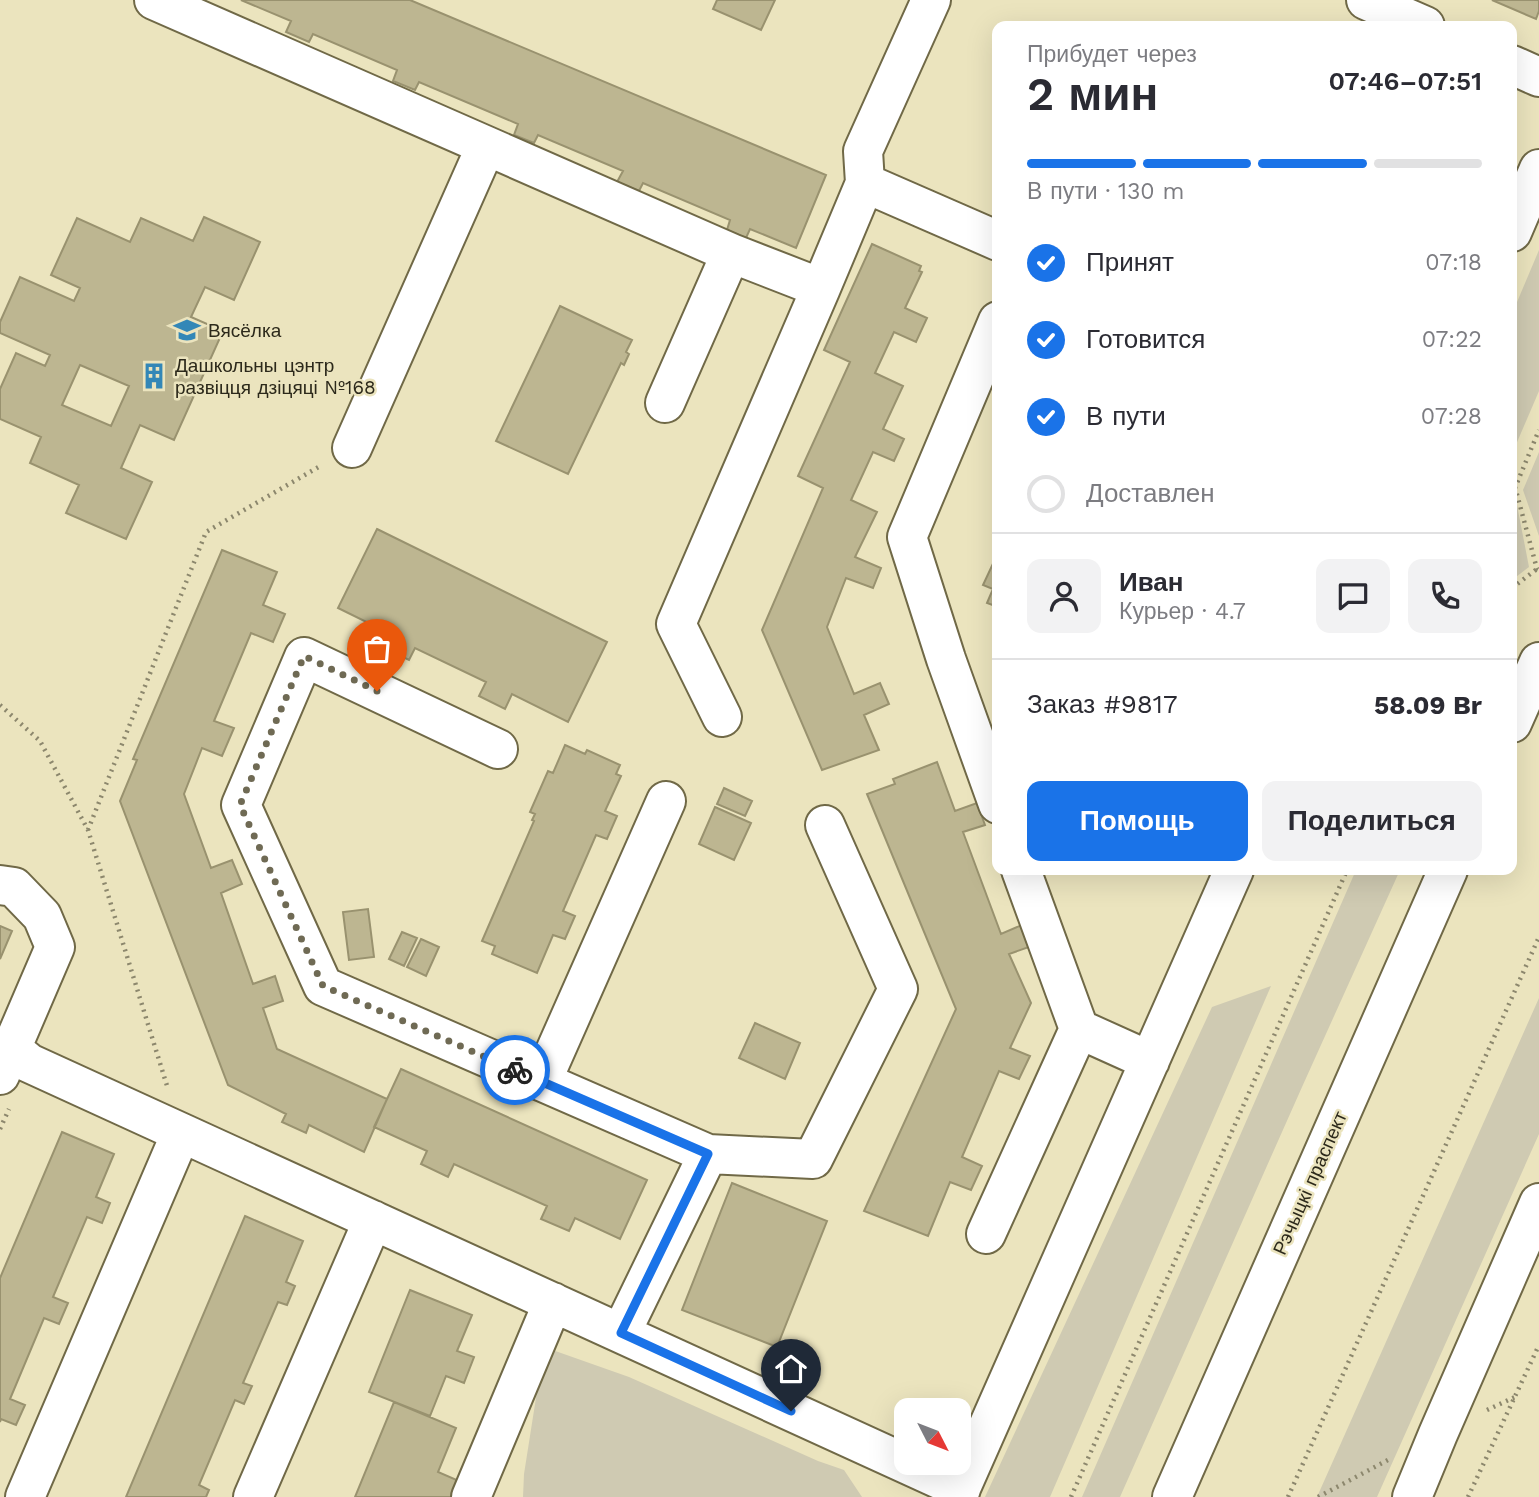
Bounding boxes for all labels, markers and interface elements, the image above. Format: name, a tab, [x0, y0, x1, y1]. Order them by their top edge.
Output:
text: Прибудет через	[1027, 41, 1197, 68]
text: 07:46–07:51	[1328, 66, 1482, 96]
text: 2 мин	[1027, 67, 1158, 121]
text: В пути · 130 m	[1027, 178, 1184, 205]
icon: check	[1027, 244, 1065, 282]
text: Принят	[1086, 247, 1174, 277]
text: 07:18	[1425, 249, 1482, 276]
school or university icon: Вясёлка	[172, 315, 202, 345]
place label: Вясёлка	[208, 319, 282, 342]
icon: check	[1027, 321, 1065, 359]
text: Готовится	[1086, 324, 1205, 354]
text: 07:22	[1422, 326, 1482, 353]
place label: Дашкольны цэнтр развіцця дзіцяці №168	[175, 354, 376, 399]
building icon: Дашкольны цэнтр развіцця дзіцяці №168	[139, 361, 169, 391]
icon: check	[1027, 398, 1065, 436]
text: В пути	[1086, 401, 1166, 431]
text: 07:28	[1421, 403, 1482, 430]
text: Доставлен	[1086, 478, 1215, 508]
button: person	[1027, 559, 1101, 633]
button: chat	[1316, 559, 1390, 633]
button: phone	[1408, 559, 1482, 633]
text: Иван	[1119, 567, 1184, 597]
text: Курьер · 4.7	[1119, 598, 1246, 625]
pin	[347, 619, 407, 691]
icon: bag	[358, 630, 396, 668]
text: Заказ #9817	[1027, 689, 1177, 719]
text: 58.09 Br	[1374, 690, 1482, 720]
button: Помощь	[1027, 781, 1248, 861]
button: Поделиться	[1262, 781, 1482, 861]
courier	[480, 1035, 550, 1105]
icon: bike	[496, 1051, 534, 1089]
street label: Рэчыцкі праспект	[1268, 1108, 1352, 1258]
pin	[761, 1339, 821, 1411]
icon: home	[772, 1350, 810, 1388]
north arrow	[894, 1398, 971, 1475]
map controls	[894, 1398, 971, 1475]

